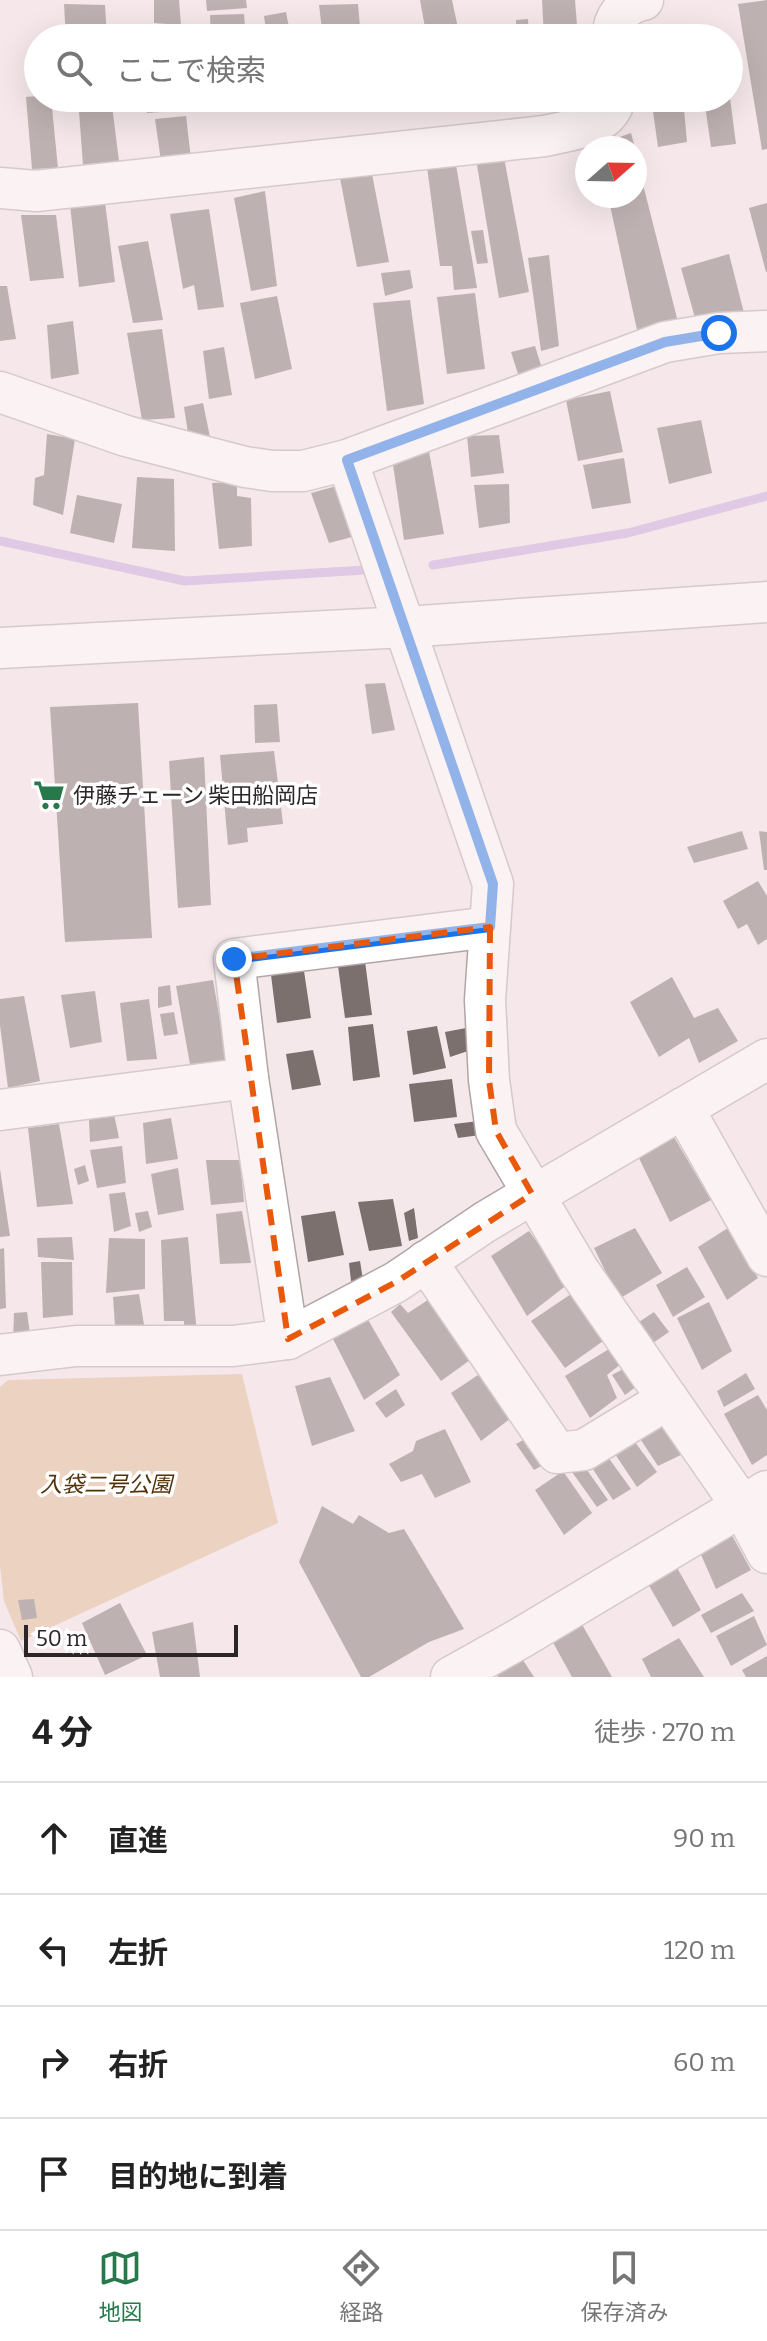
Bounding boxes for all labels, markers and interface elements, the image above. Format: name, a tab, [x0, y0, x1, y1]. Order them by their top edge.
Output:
search box	[24, 24, 743, 112]
icon: search	[52, 46, 96, 90]
text: ここで検索	[116, 53, 266, 89]
north arrow	[575, 136, 647, 208]
route start	[701, 315, 737, 351]
supermarket icon: 伊藤チェーン 柴田船岡店	[32, 778, 66, 812]
place label: 伊藤チェーン 柴田船岡店	[73, 782, 318, 809]
route end	[216, 941, 252, 977]
park label: 入袋二号公園	[40, 1471, 175, 1498]
scale bar	[24, 1621, 238, 1657]
text: 50 m	[36, 1625, 87, 1652]
text: 4 分	[32, 1712, 93, 1753]
text: 徒歩 · 270 m	[594, 1717, 735, 1748]
icon: ahead	[32, 1816, 76, 1860]
text: 直進	[108, 1823, 168, 1859]
text: 90 m	[673, 1823, 735, 1854]
icon: left	[32, 1928, 76, 1972]
text: 左折	[108, 1935, 168, 1971]
text: 120 m	[664, 1935, 735, 1966]
icon: right	[32, 2040, 76, 2084]
text: 右折	[108, 2047, 168, 2083]
text: 60 m	[673, 2047, 735, 2078]
icon: arrive	[32, 2152, 76, 2196]
text: 目的地に到着	[108, 2159, 288, 2195]
tab: 地図	[98, 2246, 143, 2326]
tab: 経路	[339, 2246, 384, 2326]
tab: 保存済み	[580, 2246, 669, 2326]

